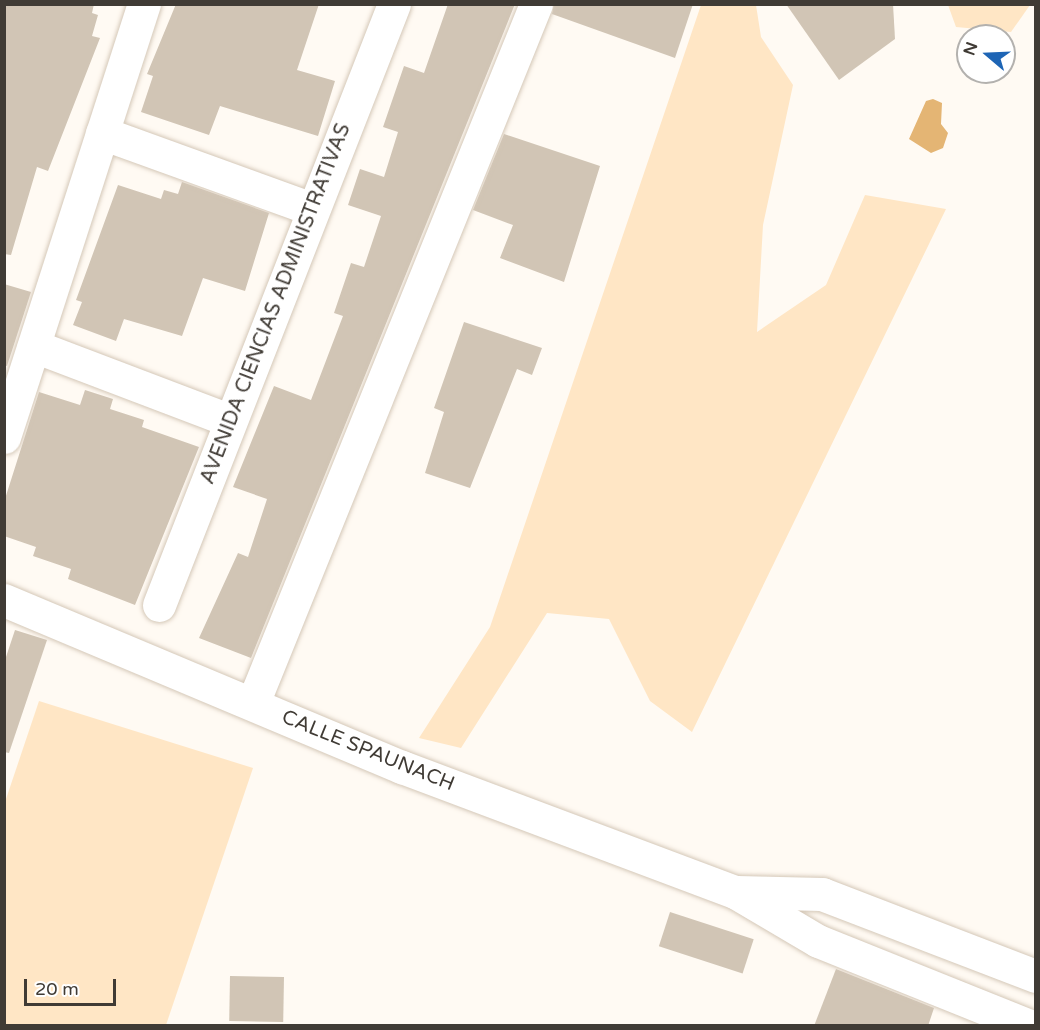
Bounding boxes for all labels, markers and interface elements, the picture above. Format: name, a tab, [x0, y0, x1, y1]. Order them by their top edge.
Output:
north arrow	[956, 24, 1016, 84]
text: N	[959, 39, 982, 58]
street label: AVENIDA CIENCIAS ADMINISTRATIVAS	[196, 120, 356, 488]
street label: CALLE SPAUNACH	[278, 705, 458, 797]
scale bar	[27, 967, 118, 1005]
text: 20 m	[35, 978, 79, 1000]

